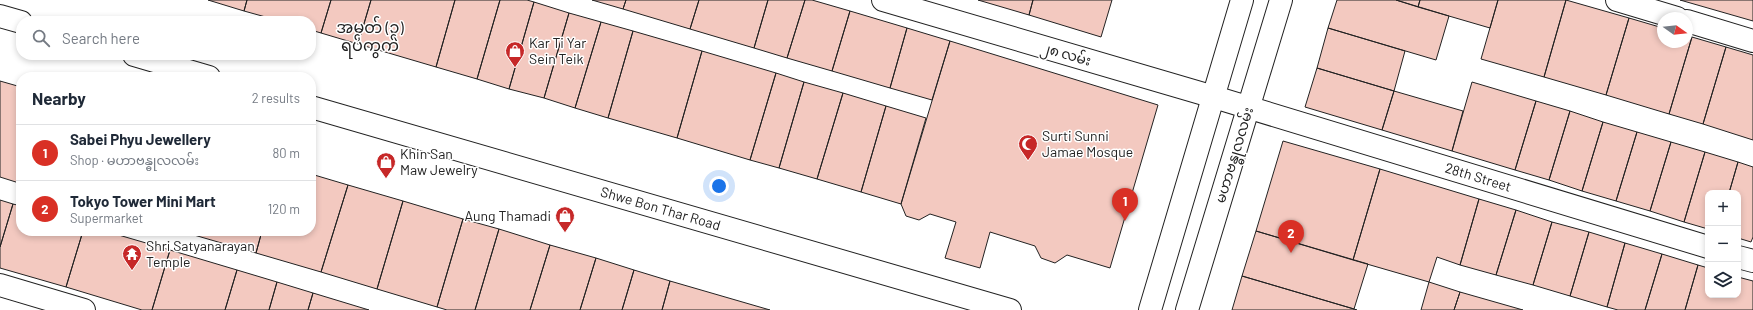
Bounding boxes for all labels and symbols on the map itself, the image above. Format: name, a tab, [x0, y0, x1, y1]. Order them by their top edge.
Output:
north arrow	[1657, 12, 1693, 48]
district label: အမှတ် (၃) ရပ်ကွက်	[336, 16, 404, 59]
place label: Kar Ti Yar Sein Teik	[529, 34, 586, 67]
street label: ၂၈ လမ်း	[1038, 37, 1093, 73]
shop icon: Kar Ti Yar Sein Teik	[504, 40, 526, 68]
street label: မဟာဗန္ဓုလလမ်း	[1210, 105, 1260, 206]
place label: Surti Sunni Jamae Mosque	[1042, 127, 1133, 160]
mosque icon: Surti Sunni Jamae Mosque	[1017, 133, 1039, 161]
place label: Khin San Maw Jewelry	[400, 145, 478, 178]
shop icon: Khin San Maw Jewelry	[375, 151, 397, 179]
street label: 28th Street	[1443, 159, 1514, 195]
your location	[709, 176, 729, 196]
street label: Shwe Bon Thar Road	[599, 183, 723, 234]
pin: 1	[1112, 188, 1138, 221]
shop icon: Aung Thamadi	[554, 205, 576, 233]
place label: Aung Thamadi	[465, 207, 551, 224]
pin: 2	[1278, 220, 1304, 253]
place label: Shri Satyanarayan Temple	[146, 237, 255, 270]
temple icon: Shri Satyanarayan Temple	[121, 243, 143, 271]

